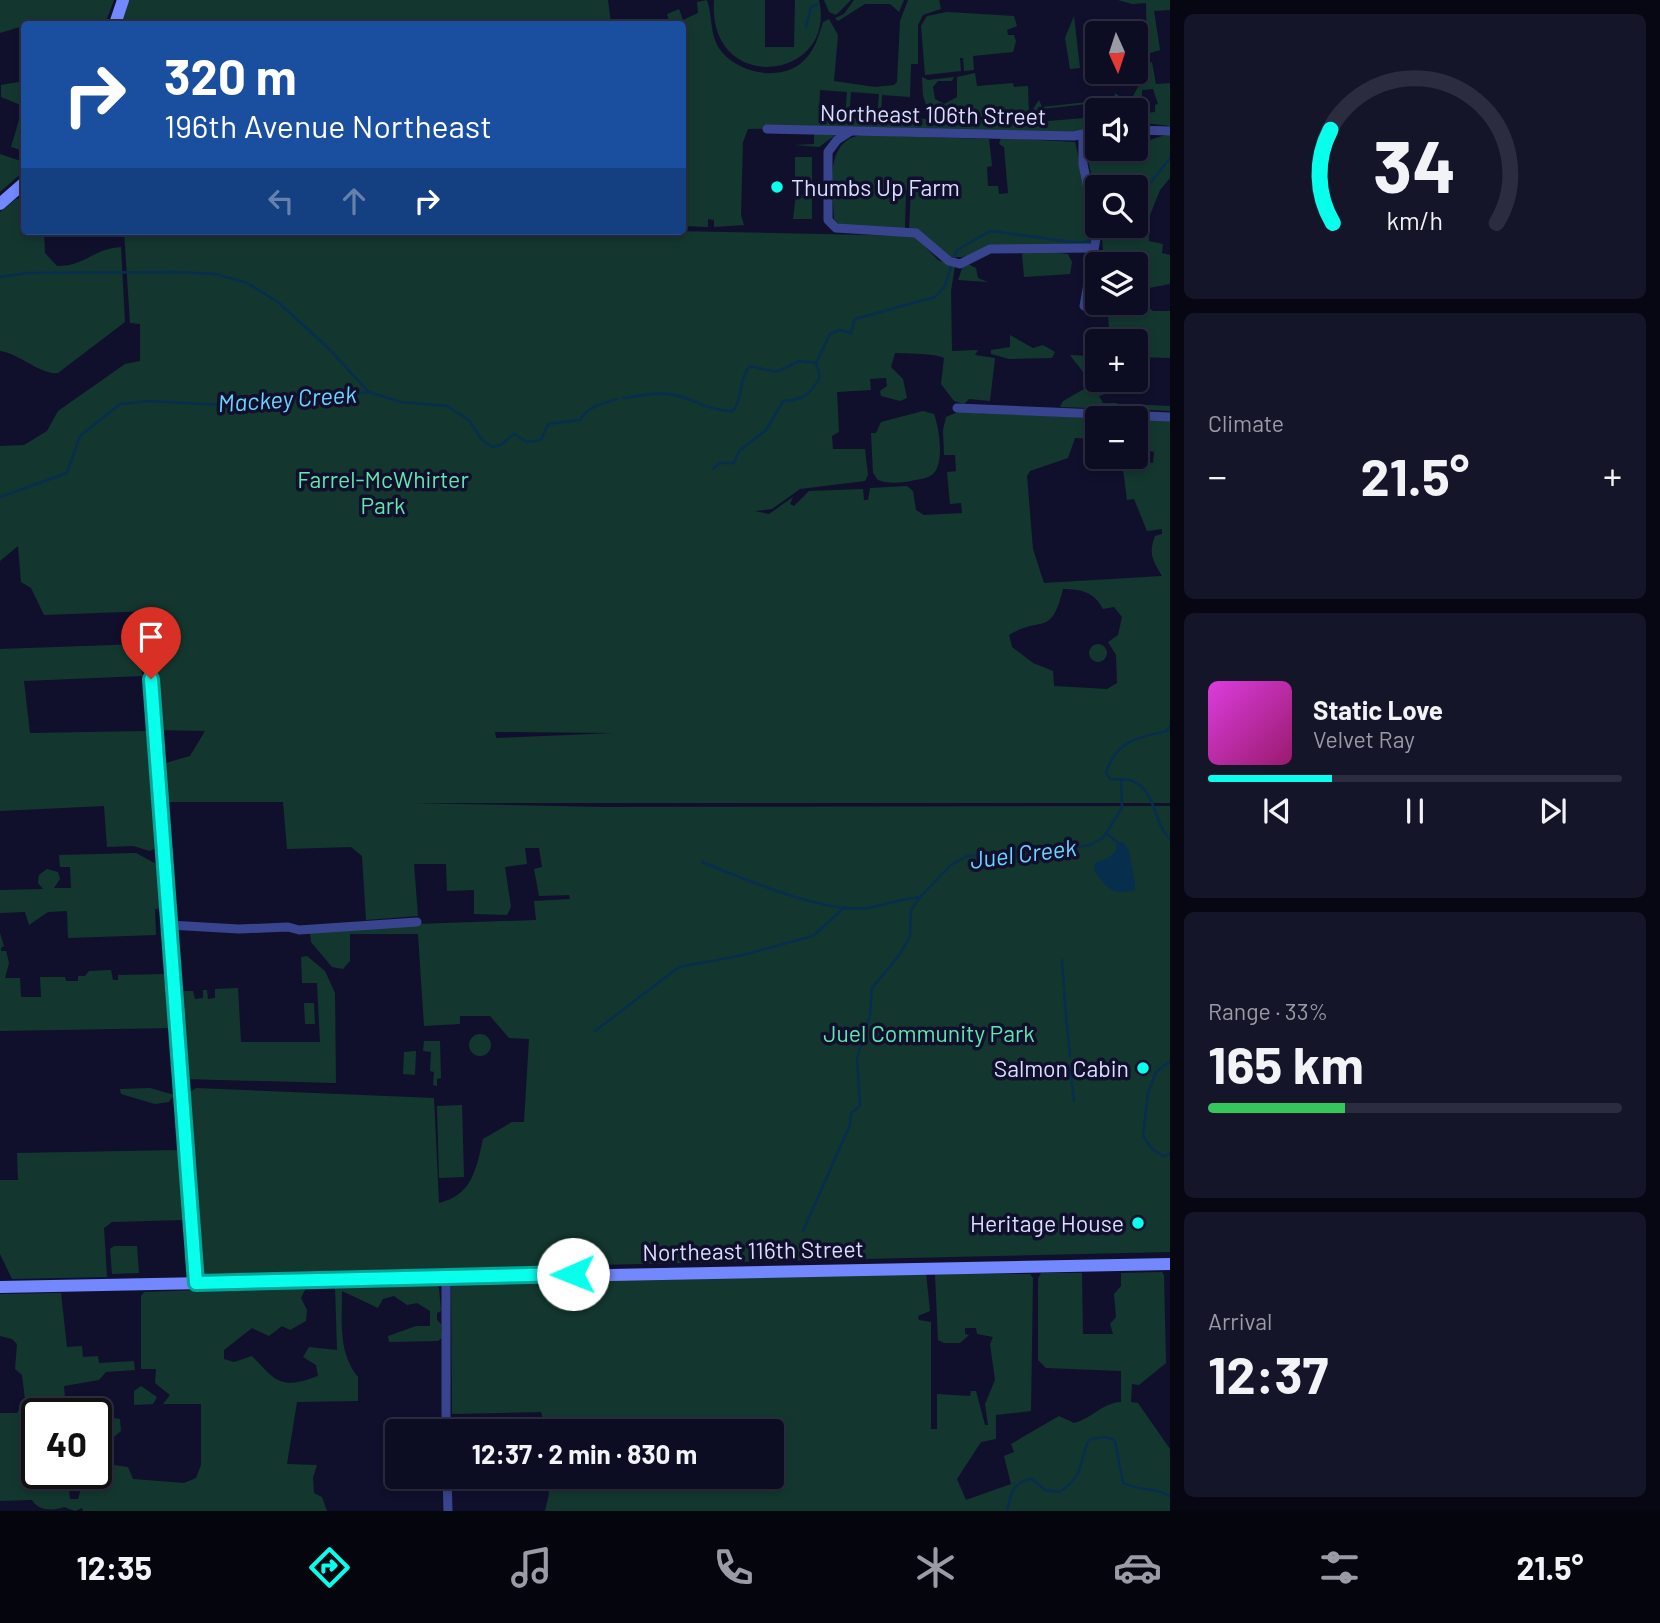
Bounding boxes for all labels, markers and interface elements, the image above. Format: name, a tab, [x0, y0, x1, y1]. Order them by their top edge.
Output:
north arrow	[1085, 21, 1148, 84]
map controls	[1085, 21, 1148, 469]
text: 320 m	[164, 46, 297, 105]
icon: right	[49, 49, 140, 140]
street label: Northeast 106th Street	[820, 98, 1046, 130]
button: sound	[1085, 98, 1148, 161]
text: 196th Avenue Northeast	[164, 106, 492, 144]
text: 34	[1373, 120, 1457, 208]
place label: Thumbs Up Farm	[791, 173, 960, 201]
button: search	[1085, 175, 1148, 238]
marker: Thumbs Up Farm	[769, 179, 785, 195]
icon: left	[262, 182, 300, 220]
icon: ahead	[335, 182, 373, 220]
icon: right	[408, 182, 446, 220]
text: km/h	[1387, 205, 1443, 235]
button: layers	[1085, 252, 1148, 315]
button: +	[1085, 329, 1148, 392]
water label: Mackey Creek	[217, 379, 358, 417]
button: −	[1085, 406, 1148, 469]
text: Climate	[1208, 409, 1284, 437]
text: 21.5°	[1361, 444, 1469, 506]
text: −	[1208, 452, 1227, 498]
text: +	[1603, 452, 1622, 498]
park label: Farrel-McWhirter Park	[297, 465, 469, 519]
pin	[121, 607, 181, 679]
icon: arrive	[132, 618, 170, 656]
text: Static Love	[1313, 694, 1443, 725]
text: Velvet Ray	[1313, 725, 1415, 753]
icon: previous	[1258, 792, 1296, 830]
icon: pause	[1396, 792, 1434, 830]
icon: next	[1534, 792, 1572, 830]
water label: Juel Creek	[968, 832, 1078, 874]
text: Range · 33%	[1208, 997, 1328, 1025]
park label: Juel Community Park	[823, 1019, 1035, 1047]
text: 165 km	[1208, 1032, 1364, 1094]
place label: Salmon Cabin	[994, 1054, 1129, 1082]
marker: Salmon Cabin	[1135, 1060, 1151, 1076]
place label: Heritage House	[970, 1209, 1124, 1237]
marker: Heritage House	[1130, 1215, 1146, 1231]
street label: Northeast 116th Street	[642, 1234, 864, 1266]
position arrow	[536, 1237, 610, 1311]
text: Arrival	[1208, 1307, 1272, 1335]
text: 12:37	[1208, 1342, 1328, 1404]
speed limit sign: 40	[21, 1398, 112, 1489]
text: 12:37 · 2 min · 830 m	[472, 1438, 697, 1469]
icon: directions	[305, 1543, 354, 1592]
icon: music	[507, 1543, 556, 1592]
icon: phone	[709, 1543, 758, 1592]
icon: climate	[911, 1543, 960, 1592]
icon: car	[1113, 1543, 1162, 1592]
icon: filters	[1315, 1543, 1364, 1592]
text: 12:35	[76, 1548, 152, 1586]
text: 21.5°	[1516, 1548, 1583, 1586]

